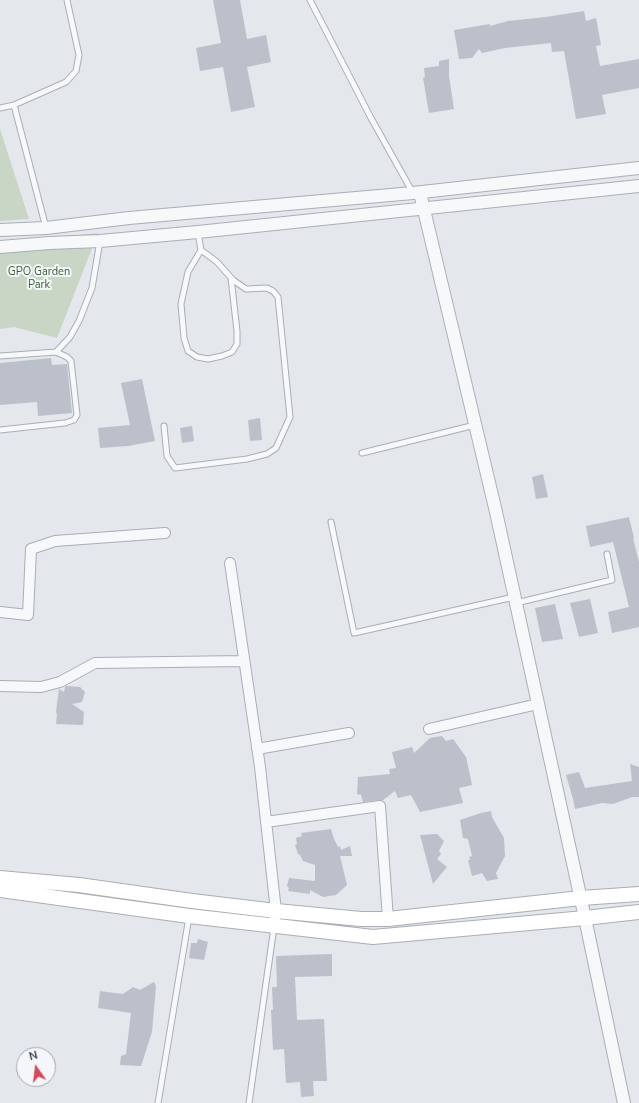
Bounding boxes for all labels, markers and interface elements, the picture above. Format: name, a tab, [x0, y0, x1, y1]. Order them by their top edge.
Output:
park label: GPO Garden Park	[8, 265, 70, 291]
north arrow	[16, 1047, 56, 1087]
text: N	[27, 1048, 39, 1064]

